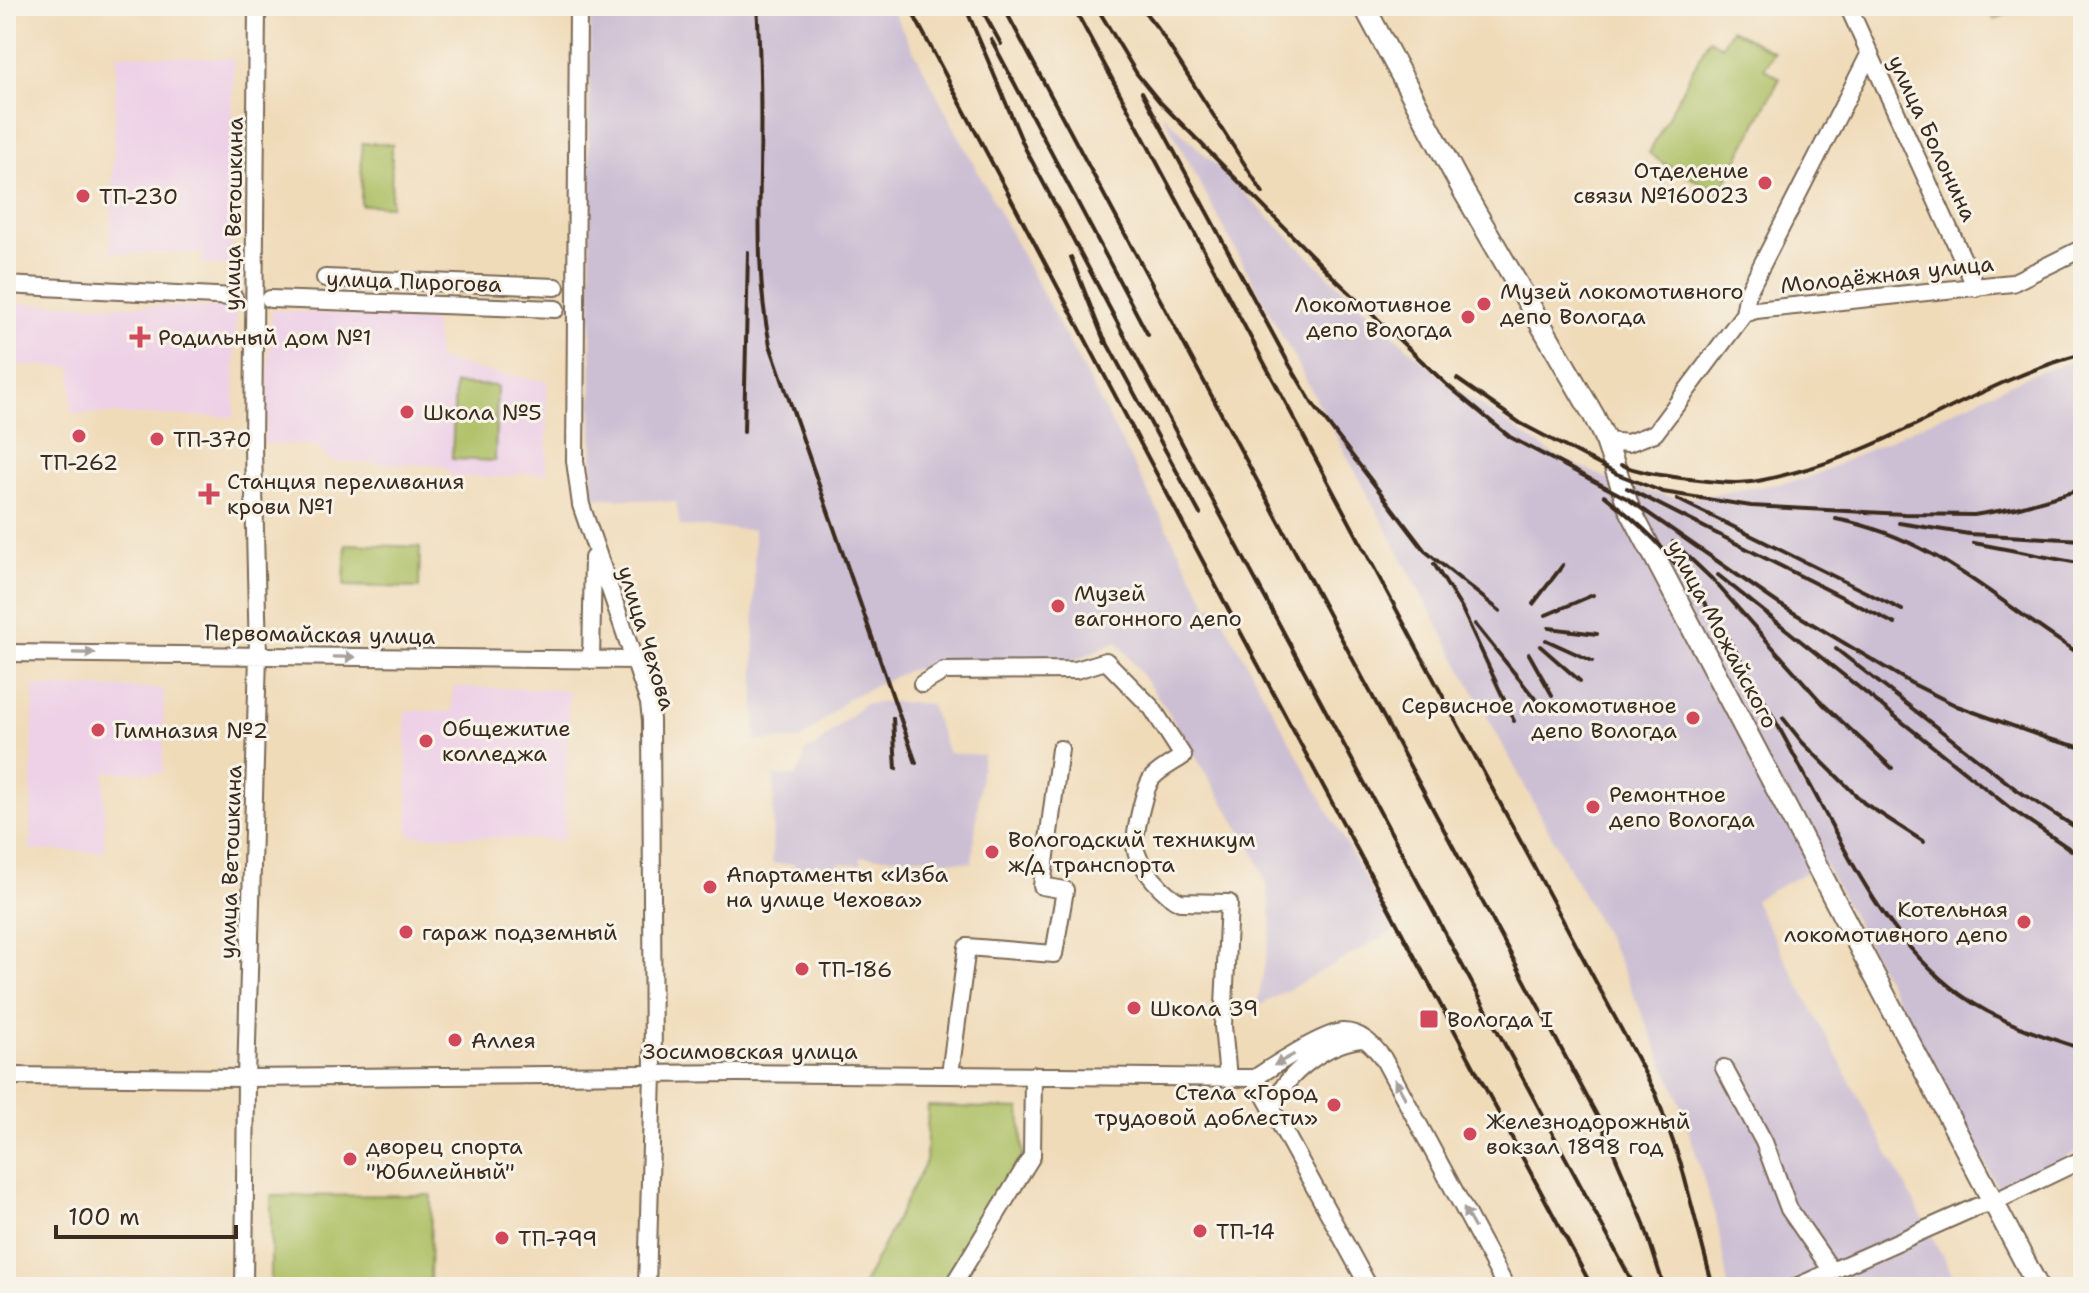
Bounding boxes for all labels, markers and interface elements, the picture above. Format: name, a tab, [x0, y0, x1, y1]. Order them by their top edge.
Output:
street label: улица Болонина	[1881, 50, 1984, 226]
street label: улица Ветошкина	[217, 116, 250, 311]
place label: Отделение связи №160023	[1573, 156, 1749, 210]
marker: Отделение связи №160023	[1756, 174, 1774, 192]
place label: ТП-230	[99, 182, 178, 211]
marker: ТП-230	[74, 187, 92, 205]
street label: Молодёжная улица	[1779, 249, 1995, 300]
street label: улица Пирогова	[326, 264, 503, 299]
place label: Музей локомотивного депо Вологда	[1500, 277, 1744, 331]
place label: Локомотивное депо Вологда	[1294, 290, 1452, 344]
marker: Музей локомотивного депо Вологда	[1475, 295, 1493, 313]
marker: Локомотивное депо Вологда	[1459, 308, 1477, 326]
place label: Родильный дом №1	[158, 323, 372, 352]
marker: Родильный дом №1	[129, 326, 151, 348]
place label: Школа №5	[423, 398, 542, 427]
marker: Школа №5	[398, 403, 416, 421]
place label: ТП-370	[173, 425, 252, 454]
marker: ТП-262	[70, 427, 88, 445]
marker: ТП-370	[148, 430, 166, 448]
place label: ТП-262	[40, 448, 118, 477]
place label: Станция переливания крови №1	[227, 467, 464, 521]
marker: Станция переливания крови №1	[198, 483, 220, 505]
street label: улица Можайского	[1661, 535, 1785, 734]
street label: улица Чехова	[611, 563, 682, 714]
place label: Музей вагонного депо	[1074, 579, 1242, 633]
marker: Музей вагонного депо	[1049, 597, 1067, 615]
street label: Первомайская улица	[204, 618, 436, 651]
one-way arrow	[72, 647, 97, 660]
one-way arrow	[332, 651, 357, 663]
place label: Сервисное локомотивное депо Вологда	[1401, 691, 1677, 745]
marker: Сервисное локомотивное депо Вологда	[1684, 709, 1702, 727]
place label: Общежитие колледжа	[442, 714, 571, 768]
place label: Гимназия №2	[114, 716, 268, 745]
marker: Гимназия №2	[89, 721, 107, 739]
marker: Общежитие колледжа	[417, 732, 435, 750]
street label: улица Ветошкина	[213, 764, 248, 959]
place label: Ремонтное депо Вологда	[1609, 780, 1755, 834]
marker: Ремонтное депо Вологда	[1584, 798, 1602, 816]
place label: Вологодский техникум ж/д транспорта	[1008, 825, 1255, 879]
marker: Вологодский техникум ж/д транспорта	[983, 843, 1001, 861]
place label: Апартаменты «Изба на улице Чехова»	[726, 860, 949, 914]
marker: Апартаменты «Изба на улице Чехова»	[701, 878, 719, 896]
place label: Котельная локомотивного депо	[1784, 895, 2008, 949]
marker: Котельная локомотивного депо	[2015, 913, 2033, 931]
place label: гараж подземный	[422, 918, 617, 947]
marker: гараж подземный	[397, 923, 415, 941]
place label: ТП-186	[818, 955, 892, 984]
marker: ТП-186	[793, 960, 811, 978]
place label: Школа 39	[1150, 994, 1258, 1023]
marker: Школа 39	[1125, 999, 1143, 1017]
place label: Вологда I	[1447, 1005, 1553, 1034]
marker: Вологда I	[1418, 1008, 1440, 1030]
place label: Аллея	[471, 1026, 536, 1055]
marker: Аллея	[446, 1031, 464, 1049]
street label: Зосимовская улица	[642, 1037, 858, 1066]
one-way arrow	[1273, 1052, 1295, 1066]
place label: Стела «Город трудовой доблести»	[1094, 1078, 1318, 1132]
one-way arrow	[1394, 1078, 1407, 1101]
marker: Стела «Город трудовой доблести»	[1325, 1096, 1343, 1114]
place label: Железнодорожный вокзал 1898 год	[1486, 1107, 1690, 1161]
marker: Железнодорожный вокзал 1898 год	[1461, 1125, 1479, 1143]
place label: дворец спорта "Юбилейный"	[366, 1132, 523, 1186]
marker: дворец спорта "Юбилейный"	[341, 1150, 359, 1168]
scale bar	[56, 1189, 236, 1239]
text: 100 m	[68, 1201, 140, 1233]
one-way arrow	[1462, 1207, 1476, 1229]
place label: ТП-14	[1216, 1217, 1275, 1246]
marker: ТП-14	[1191, 1222, 1209, 1240]
place label: ТП-799	[518, 1224, 597, 1253]
marker: ТП-799	[493, 1229, 511, 1247]

